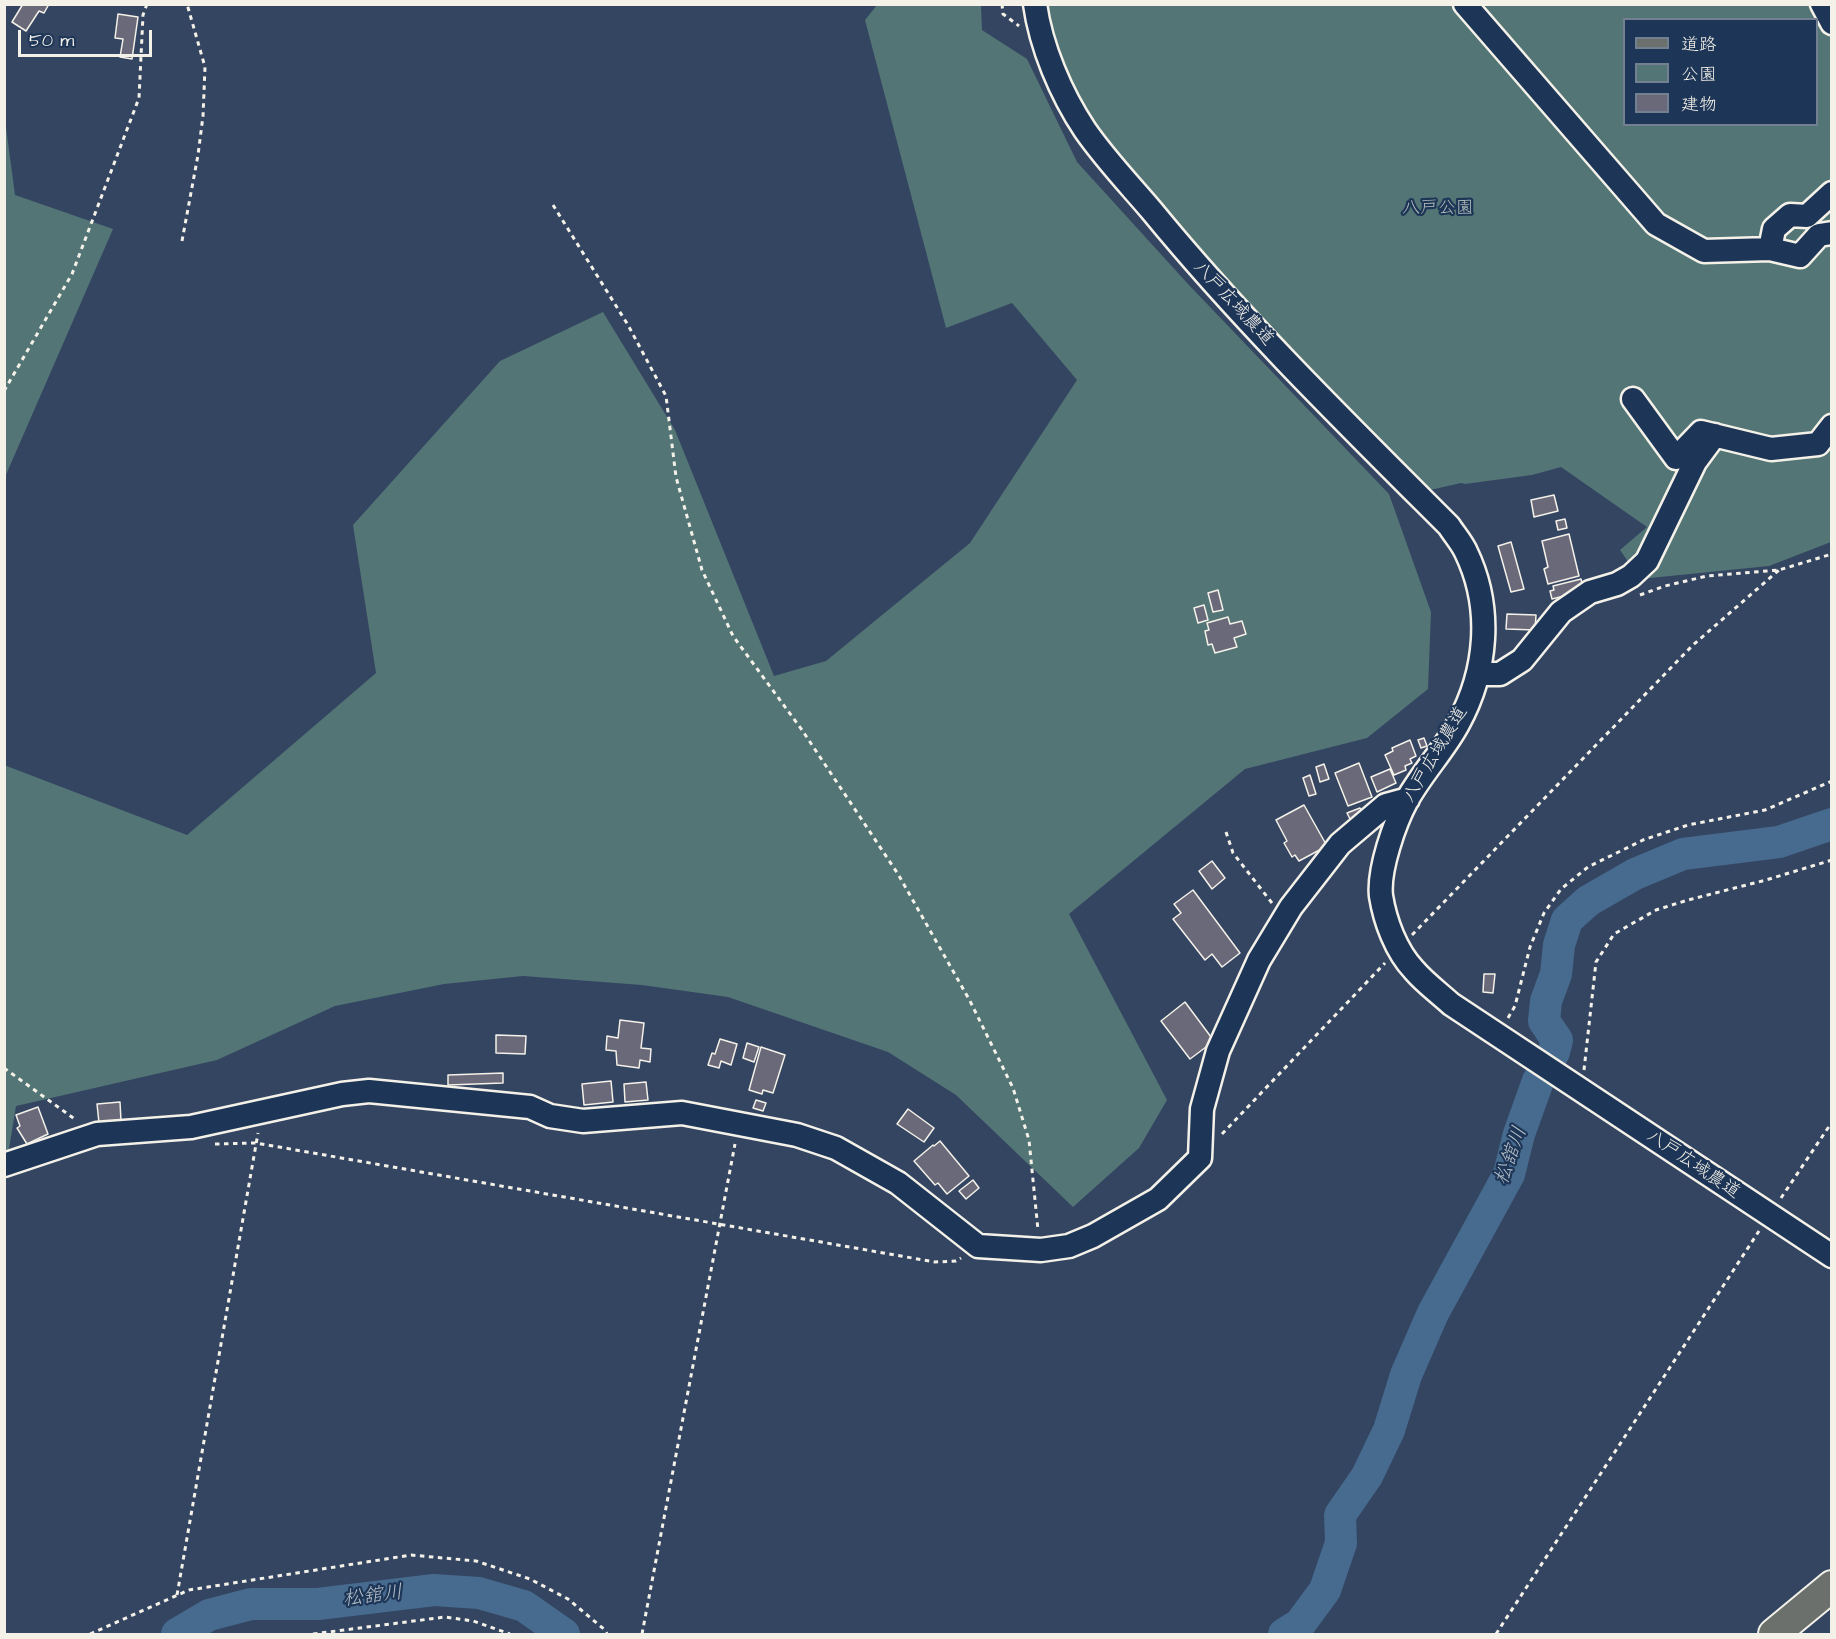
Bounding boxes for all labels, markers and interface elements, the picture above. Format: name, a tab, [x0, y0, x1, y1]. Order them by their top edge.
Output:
scale bar	[21, 18, 154, 56]
legend	[1623, 18, 1818, 126]
text: 50 m	[29, 28, 74, 53]
text: 道路	[1681, 32, 1717, 57]
text: 公園	[1681, 62, 1717, 87]
text: 建物	[1681, 92, 1717, 117]
park label: 八戸公園	[1402, 198, 1474, 220]
street label: 八戸広域農道	[1188, 257, 1278, 351]
street label: 八戸広域農道	[1399, 703, 1473, 807]
water label: 松舘川	[1490, 1124, 1534, 1188]
street label: 八戸広域農道	[1642, 1126, 1744, 1204]
water label: 松舘川	[342, 1581, 404, 1613]

